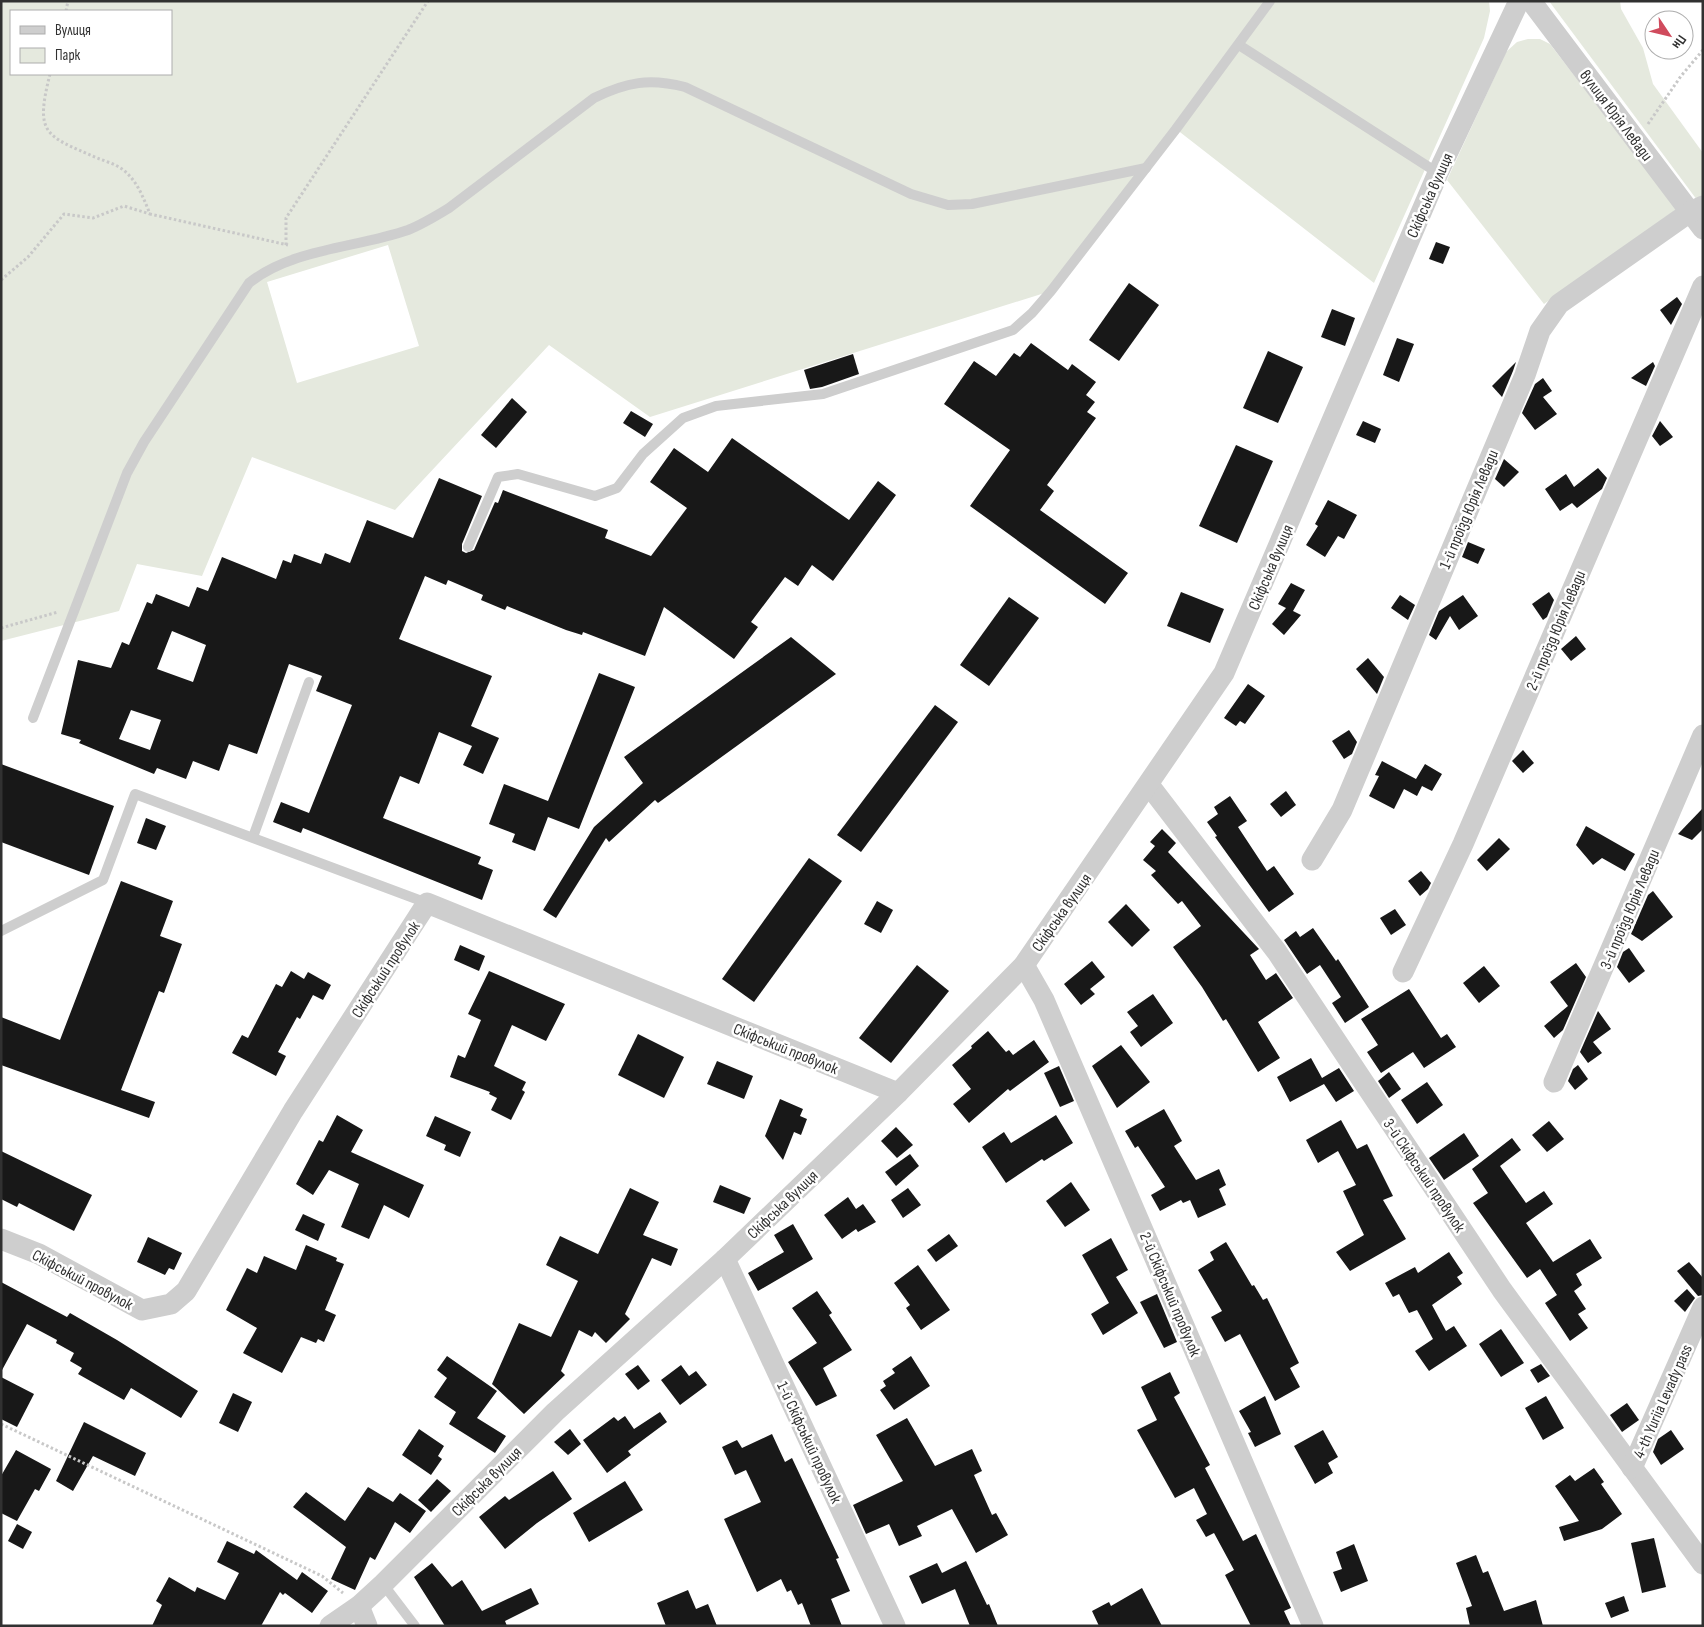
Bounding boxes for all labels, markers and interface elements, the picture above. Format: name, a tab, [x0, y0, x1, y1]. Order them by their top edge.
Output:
legend	[10, 10, 172, 75]
north arrow	[1644, 10, 1694, 60]
text: Вулиця	[55, 21, 91, 40]
text: Пн	[1668, 32, 1690, 53]
text: Парк	[55, 46, 81, 65]
street label: вулиця Юрія Левади	[1575, 67, 1656, 165]
street label: Скіфська вулиця	[1403, 150, 1458, 241]
street label: 1-й проїзд Юрія Левади	[1436, 447, 1503, 572]
street label: Скіфська вулиця	[1245, 522, 1298, 613]
street label: 2-й проїзд Юрія Левади	[1523, 568, 1590, 693]
street label: 3-й проїзд Юрія Левади	[1597, 847, 1664, 972]
street label: Скіфська вулиця	[1028, 870, 1096, 956]
street label: Скіфський провулок	[348, 917, 425, 1022]
street label: Скіфський провулок	[730, 1020, 841, 1079]
street label: 3-й Скіфський провулок	[1379, 1115, 1469, 1237]
street label: Скіфська вулиця	[744, 1167, 822, 1243]
street label: 2-й Скіфський провулок	[1135, 1230, 1205, 1360]
street label: Скіфський провулок	[29, 1246, 137, 1315]
street label: 4-th Yuriia Levady pass	[1630, 1342, 1697, 1461]
street label: 1-й Скіфський провулок	[772, 1379, 846, 1507]
street label: Скіфська вулиця	[448, 1443, 526, 1521]

